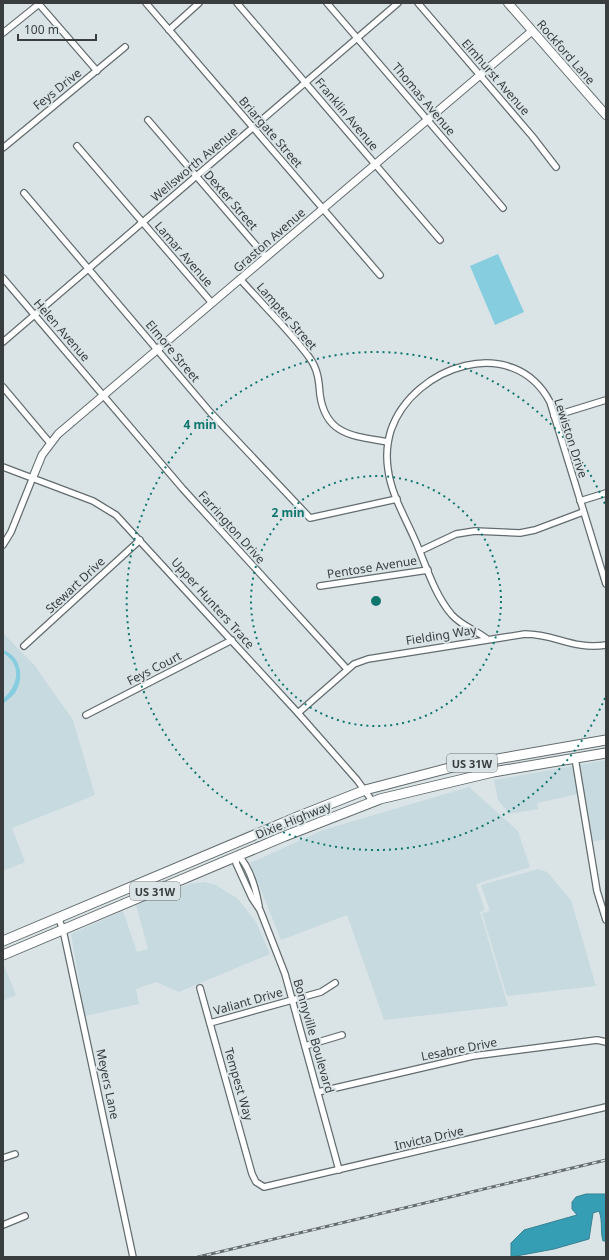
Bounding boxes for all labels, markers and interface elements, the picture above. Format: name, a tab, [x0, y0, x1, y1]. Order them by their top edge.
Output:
scale bar	[18, 16, 96, 42]
street label: Rockford Lane	[533, 16, 599, 88]
text: 100 m	[24, 21, 59, 38]
street label: Elmhurst Avenue	[458, 35, 534, 119]
street label: Thomas Avenue	[388, 59, 460, 139]
street label: Feys Drive	[29, 64, 85, 114]
street label: Franklin Avenue	[311, 74, 383, 154]
street label: Briargate Street	[235, 93, 307, 172]
street label: Wellsworth Avenue	[147, 123, 241, 205]
street label: Dexter Street	[200, 166, 262, 234]
street label: Graston Avenue	[229, 204, 309, 276]
street label: Lamar Avenue	[151, 218, 217, 290]
street label: Lampter Street	[253, 279, 322, 354]
street label: Helen Avenue	[30, 295, 94, 365]
street label: Elmore Street	[142, 316, 204, 386]
street label: Lewiston Drive	[550, 396, 592, 480]
text: 4 min	[183, 416, 217, 433]
street label: Farrington Drive	[195, 487, 269, 567]
text: 2 min	[271, 504, 305, 521]
street label: Pentose Avenue	[326, 551, 418, 582]
street label: Stewart Drive	[42, 553, 109, 617]
street label: Upper Hunters Trace	[168, 554, 259, 652]
centre of rings	[369, 594, 383, 608]
street label: Fielding Way	[404, 621, 478, 649]
street label: Feys Court	[124, 647, 185, 689]
road number: US 31W	[447, 754, 497, 772]
street label: Dixie Highway	[253, 797, 334, 843]
road number: US 31W	[130, 882, 180, 900]
street label: Bonnyville Boulevard	[290, 977, 338, 1095]
street label: Valiant Drive	[211, 983, 285, 1019]
street label: Lesabre Drive	[419, 1033, 499, 1065]
street label: Tempest Way	[220, 1046, 258, 1123]
street label: Meyers Lane	[92, 1047, 124, 1121]
street label: Invicta Drive	[393, 1122, 465, 1154]

